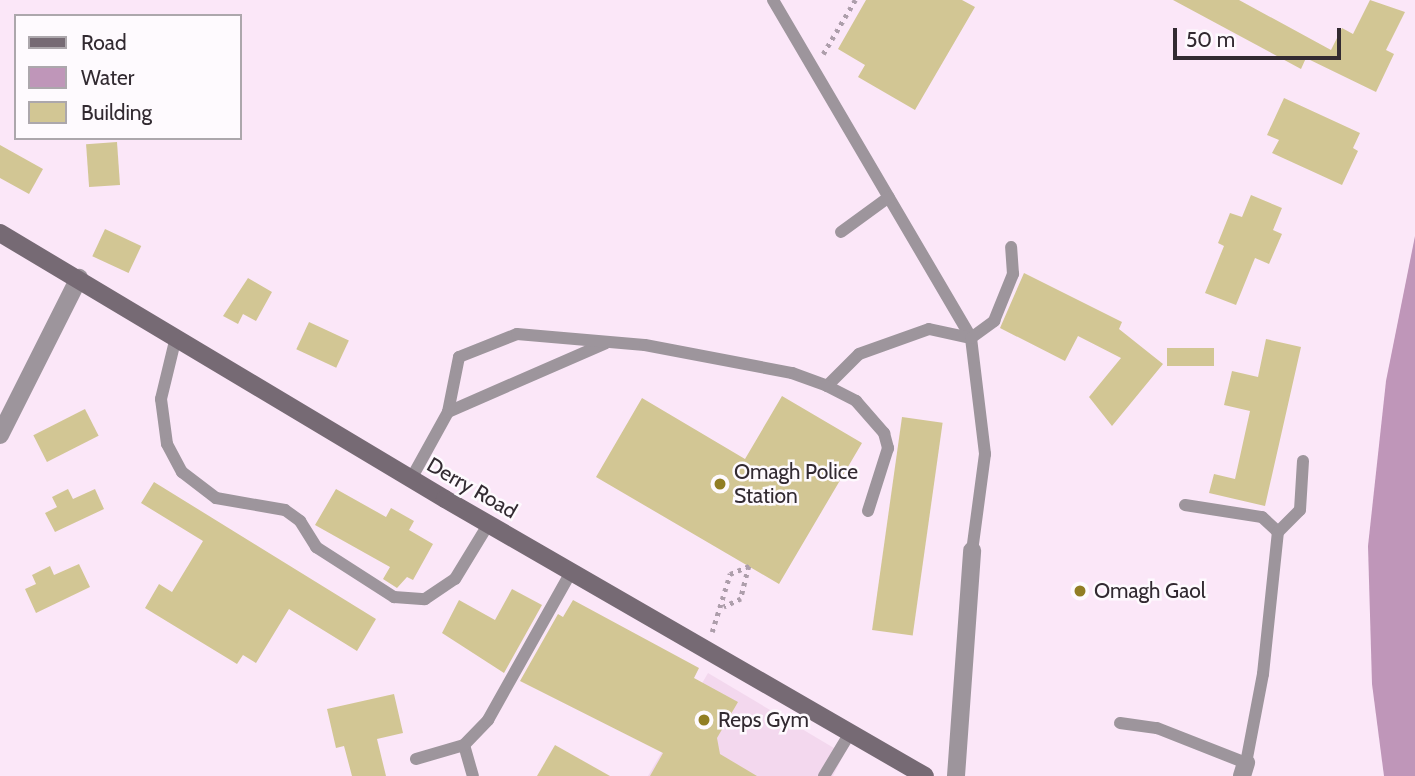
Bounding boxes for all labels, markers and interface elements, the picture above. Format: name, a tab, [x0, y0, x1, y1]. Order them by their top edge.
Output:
legend	[14, 14, 242, 140]
scale bar	[1177, 14, 1345, 58]
text: 50 m	[1186, 27, 1235, 52]
text: Road	[81, 30, 127, 55]
text: Water	[81, 65, 134, 90]
text: Building	[81, 100, 152, 125]
street label: Derry Road	[422, 452, 522, 524]
place label: Omagh Police Station	[734, 459, 858, 509]
marker: Omagh Police Station	[712, 476, 728, 492]
place label: Omagh Gaol	[1094, 578, 1206, 604]
marker: Omagh Gaol	[1072, 583, 1088, 599]
place label: Reps Gym	[718, 707, 809, 733]
marker: Reps Gym	[696, 712, 712, 728]

